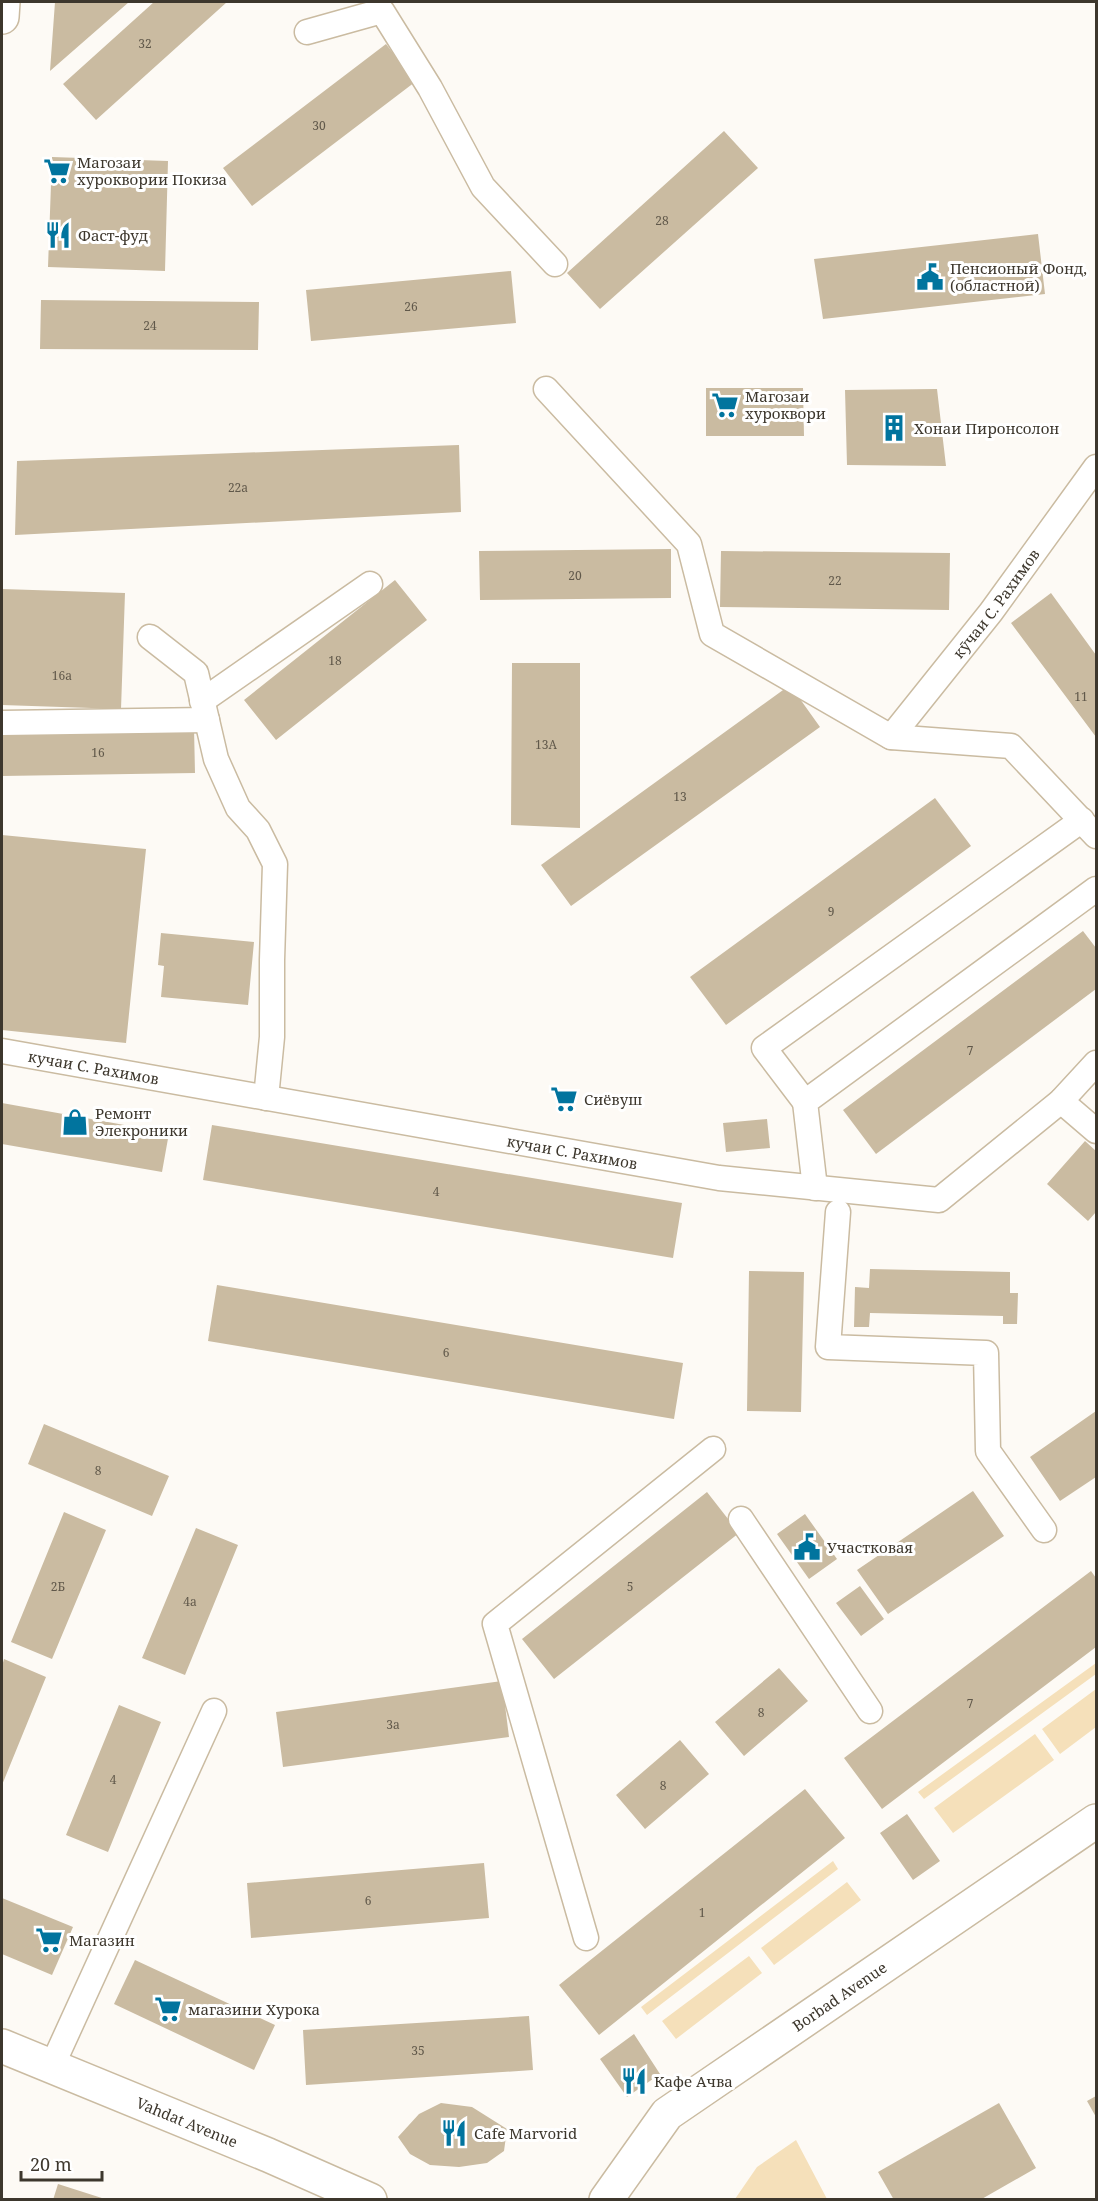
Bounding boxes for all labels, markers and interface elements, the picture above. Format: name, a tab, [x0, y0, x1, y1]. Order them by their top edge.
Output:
house number: 32	[138, 35, 152, 52]
house number: 30	[312, 117, 326, 134]
place label: Магозаи хуроквории Покиза	[77, 152, 227, 189]
supermarket icon: Магозаи хуроквории Покиза	[42, 156, 72, 186]
house number: 28	[655, 212, 669, 229]
restaurant icon: Фаст-фуд	[43, 220, 73, 250]
place label: Фаст-фуд	[78, 225, 148, 245]
place label: Пенсионый Фонд, (областной)	[950, 258, 1087, 295]
public building icon: Пенсионый Фонд, (областной)	[915, 262, 945, 292]
house number: 26	[404, 298, 418, 315]
house number: 24	[143, 317, 157, 334]
place label: Магозаи хуроквори	[745, 386, 826, 423]
supermarket icon: Магозаи хуроквори	[710, 390, 740, 420]
building icon: Хонаи Пиронсолон	[879, 413, 909, 443]
place label: Хонаи Пиронсолон	[914, 418, 1059, 438]
house number: 22a	[228, 479, 248, 496]
street label: кӯчаи С. Рахимов	[948, 545, 1044, 662]
house number: 20	[568, 567, 582, 584]
house number: 22	[828, 572, 842, 589]
house number: 18	[328, 652, 342, 669]
house number: 16а	[52, 667, 72, 684]
house number: 11	[1074, 688, 1088, 705]
house number: 13А	[535, 736, 557, 753]
house number: 16	[91, 744, 105, 761]
house number: 13	[673, 788, 687, 805]
house number: 9	[828, 903, 834, 920]
house number: 7	[967, 1042, 974, 1059]
street label: кучаи С. Рахимов	[27, 1046, 160, 1089]
supermarket icon: Сиёвуш	[549, 1084, 579, 1114]
place label: Сиёвуш	[584, 1089, 642, 1109]
place label: Ремонт Элекроники	[95, 1103, 188, 1140]
shop icon: Ремонт Элекроники	[60, 1107, 90, 1137]
street label: кучаи С. Рахимов	[505, 1131, 639, 1173]
house number: 4	[433, 1183, 440, 1200]
house number: 6	[443, 1344, 450, 1361]
house number: 8	[95, 1462, 102, 1479]
public building icon: Участковая	[792, 1532, 822, 1562]
place label: Участковая	[827, 1537, 913, 1557]
house number: 2Б	[51, 1578, 65, 1595]
house number: 5	[627, 1578, 633, 1595]
house number: 4а	[183, 1593, 197, 1610]
house number: 7	[967, 1695, 974, 1712]
house number: 8	[758, 1704, 765, 1721]
house number: 3а	[386, 1716, 400, 1733]
house number: 4	[110, 1771, 117, 1788]
house number: 8	[660, 1777, 667, 1794]
house number: 6	[365, 1892, 372, 1909]
house number: 1	[699, 1904, 705, 1921]
supermarket icon: Магазин	[34, 1925, 64, 1955]
place label: Магазин	[69, 1930, 135, 1950]
street label: Borbad Avenue	[788, 1957, 890, 2036]
supermarket icon: магазини Хурока	[153, 1994, 183, 2024]
place label: магазини Хурока	[188, 1999, 320, 2019]
house number: 35	[411, 2042, 425, 2059]
restaurant icon: Кафе Ачва	[619, 2066, 649, 2096]
place label: Кафе Ачва	[654, 2071, 733, 2091]
street label: Vahdat Avenue	[133, 2092, 241, 2152]
restaurant icon: Cafe Marvorid	[439, 2118, 469, 2148]
place label: Cafe Marvorid	[474, 2123, 577, 2143]
scale bar	[21, 2144, 102, 2182]
text: 20 m	[30, 2152, 72, 2176]

